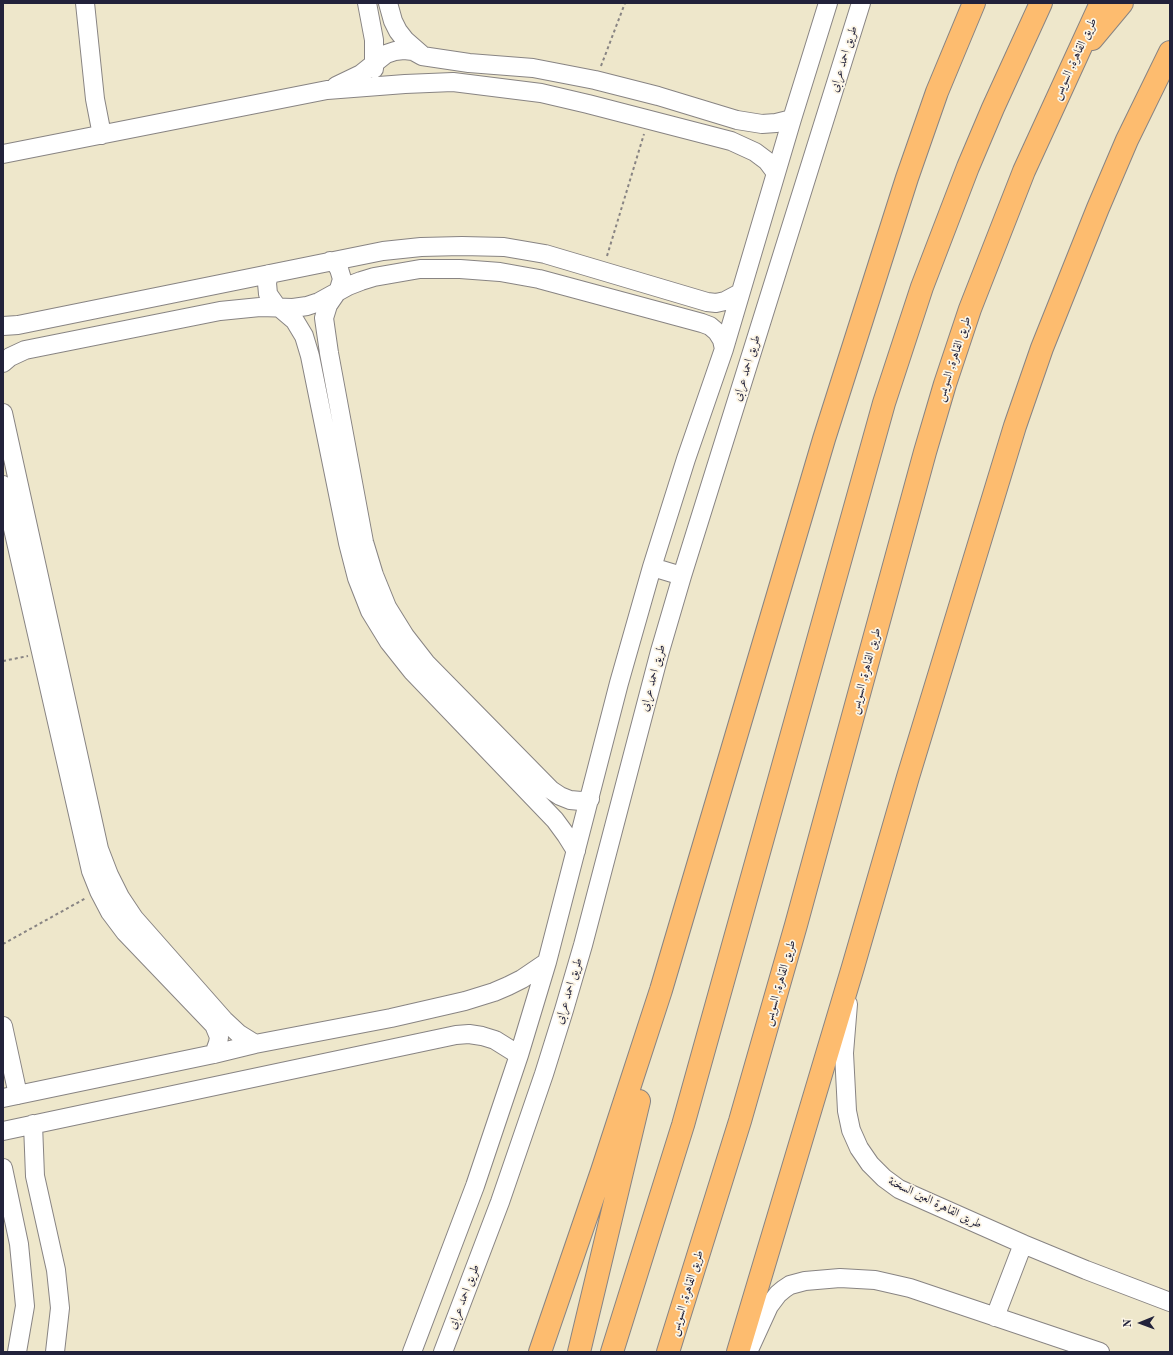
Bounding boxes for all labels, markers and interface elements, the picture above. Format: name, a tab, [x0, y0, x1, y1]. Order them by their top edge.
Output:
street label: طريق القاهرة, السويس	[1050, 16, 1100, 102]
street label: طريق احمد عرابى	[827, 24, 861, 94]
street label: طريق القاهرة, السويس	[933, 315, 975, 403]
street label: طريق احمد عرابى	[730, 333, 764, 403]
street label: طريق القاهرة, السويس	[848, 626, 884, 716]
street label: طريق احمد عرابى	[637, 643, 669, 713]
street label: طريق القاهرة, السويس	[761, 938, 799, 1028]
street label: طريق احمد عرابى	[552, 956, 586, 1026]
street label: طريق القاهرة العين السخنة	[886, 1174, 984, 1232]
street label: طريق القاهرة, السويس	[667, 1248, 707, 1338]
street label: طريق احمد عرابى	[445, 1262, 483, 1332]
north arrow	[1121, 1303, 1161, 1343]
text: N	[1123, 1319, 1134, 1328]

